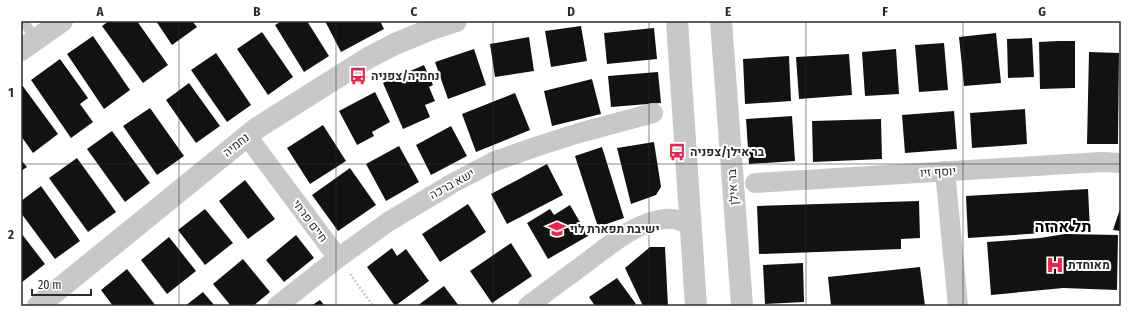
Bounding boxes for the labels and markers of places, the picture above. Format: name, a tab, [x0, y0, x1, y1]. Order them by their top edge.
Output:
bus stop icon: נחמיה/צפניה	[348, 66, 368, 86]
place label: נחמיה/צפניה	[371, 69, 440, 83]
bus stop icon: בר אילן/צפניה	[667, 142, 687, 162]
place label: בר אילן/צפניה	[690, 145, 765, 159]
school or university icon: ישיבת תפארת לוי	[547, 219, 567, 239]
place label: ישיבת תפארת לוי	[570, 222, 659, 236]
hospital icon: מאוחדת	[1045, 255, 1065, 275]
place label: מאוחדת	[1068, 258, 1110, 272]

